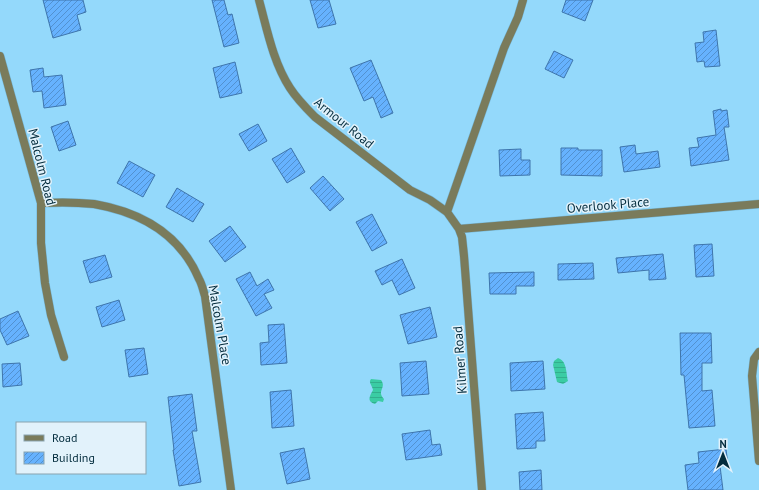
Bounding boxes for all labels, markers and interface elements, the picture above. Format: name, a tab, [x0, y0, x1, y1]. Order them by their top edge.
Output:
street label: Armour Road	[311, 94, 377, 152]
street label: Malcolm Road	[24, 127, 60, 207]
street label: Overlook Place	[566, 193, 650, 217]
street label: Malcolm Place	[205, 284, 235, 366]
street label: Kilmer Road	[449, 326, 471, 394]
legend	[16, 422, 146, 474]
text: Road	[52, 430, 77, 445]
north arrow	[703, 434, 743, 474]
text: N	[719, 437, 727, 451]
text: Building	[52, 450, 95, 465]

